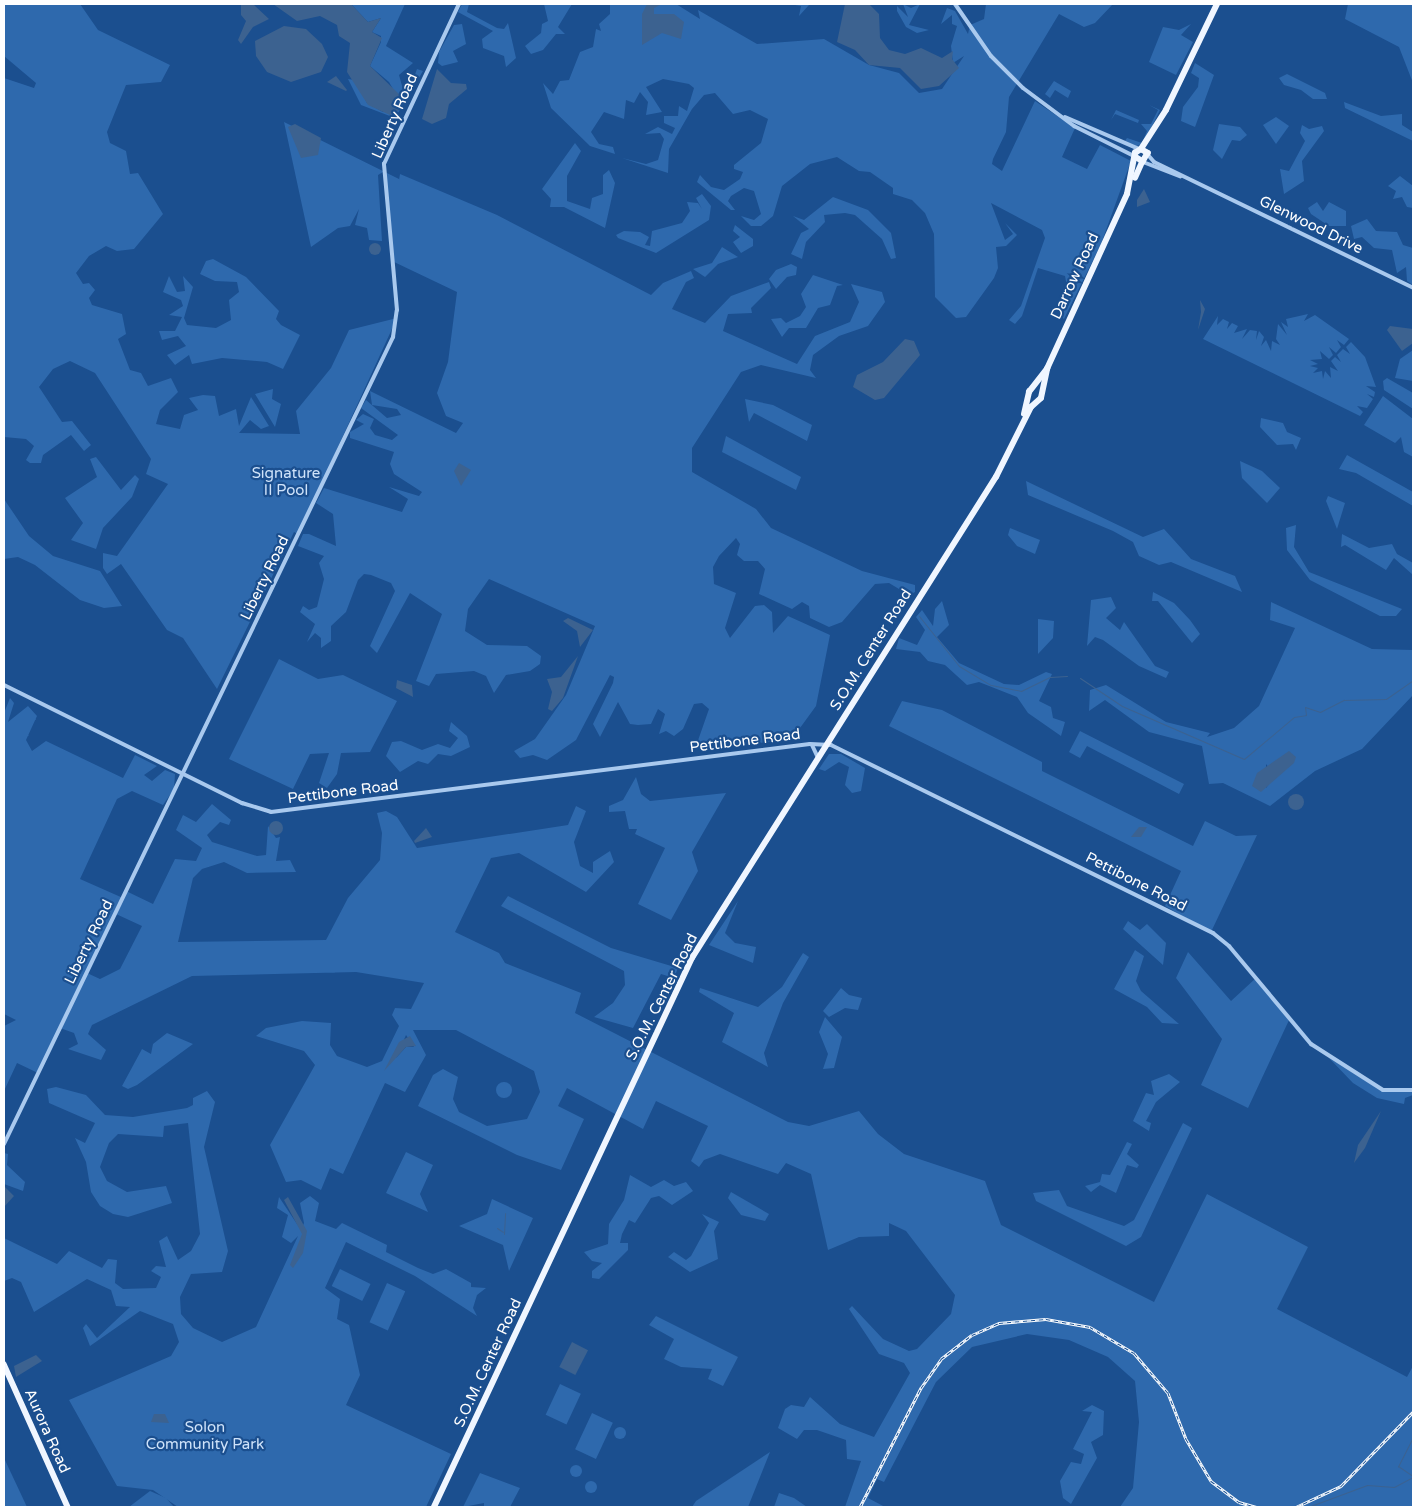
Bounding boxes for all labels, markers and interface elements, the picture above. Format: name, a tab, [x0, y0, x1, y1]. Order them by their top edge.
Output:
street label: Liberty Road	[368, 71, 422, 161]
street label: Glenwood Drive	[1256, 192, 1366, 258]
street label: Darrow Road	[1047, 230, 1103, 322]
park label: Signature II Pool	[252, 464, 320, 499]
street label: Liberty Road	[237, 533, 293, 623]
street label: S.O.M. Center Road	[826, 586, 916, 714]
street label: Pettibone Road	[689, 725, 801, 757]
street label: Pettibone Road	[287, 776, 399, 808]
street label: Pettibone Road	[1082, 849, 1190, 915]
street label: Liberty Road	[61, 897, 117, 987]
street label: S.O.M. Center Road	[622, 931, 702, 1063]
street label: S.O.M. Center Road	[450, 1296, 526, 1430]
street label: Aurora Road	[20, 1386, 74, 1476]
park label: Solon Community Park	[146, 1418, 264, 1453]

